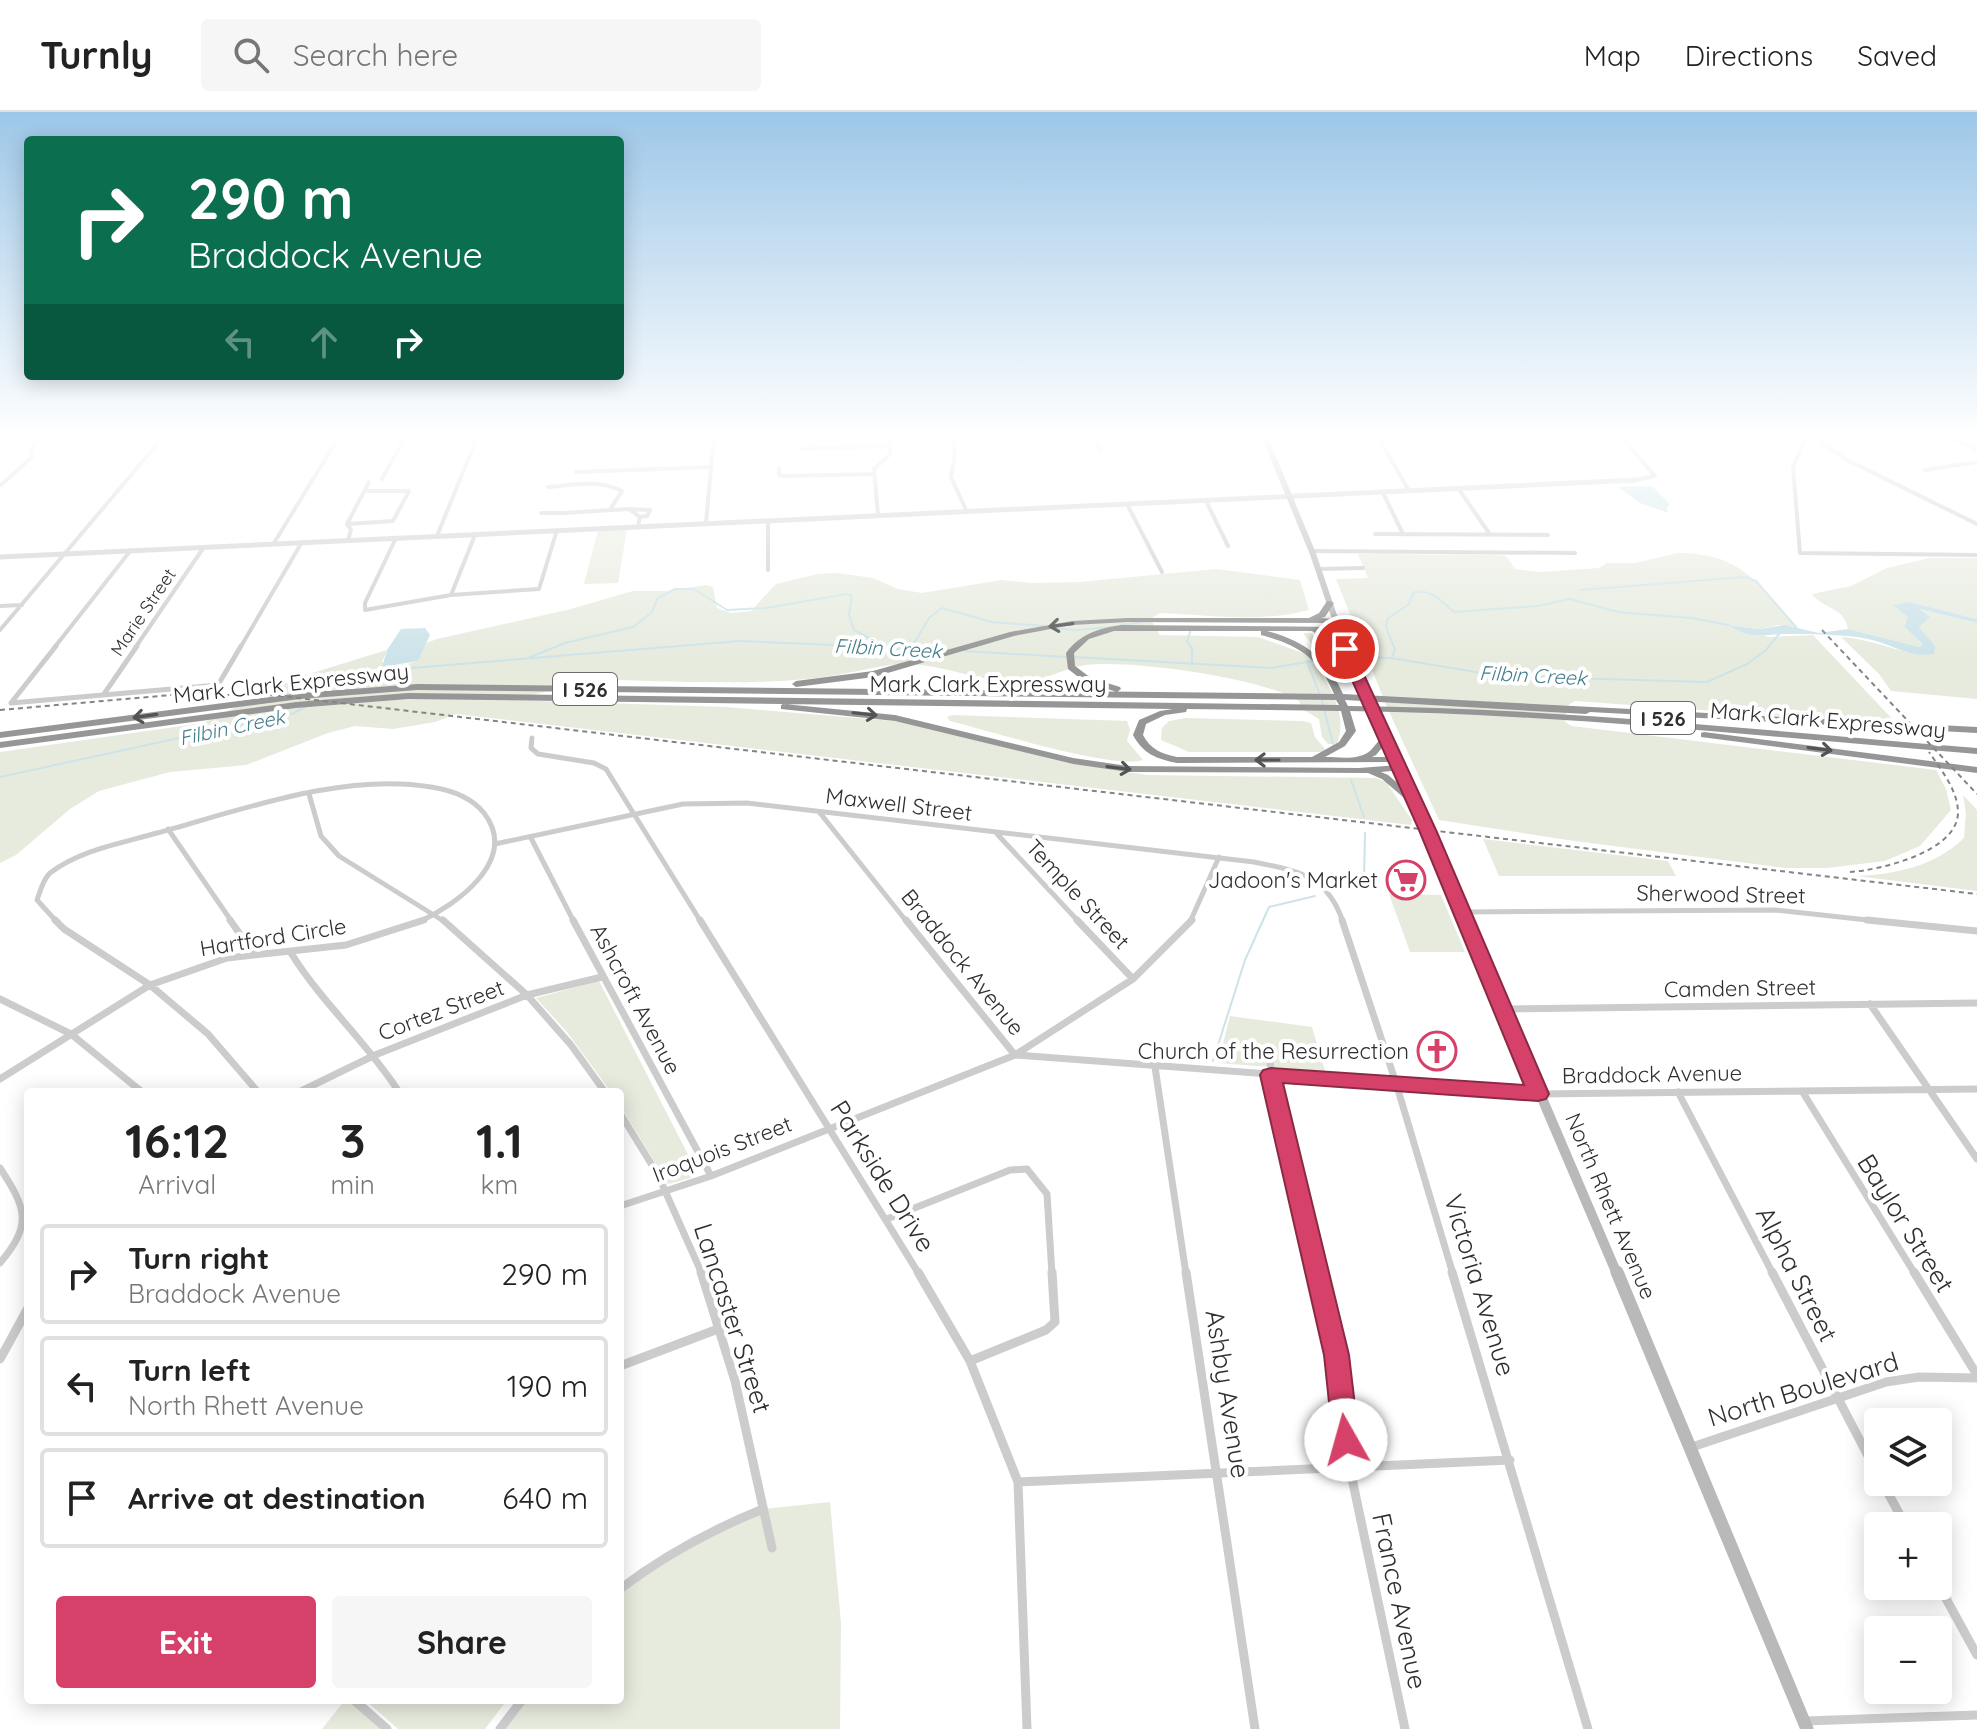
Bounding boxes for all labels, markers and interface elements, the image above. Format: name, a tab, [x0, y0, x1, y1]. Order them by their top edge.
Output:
search box	[201, 19, 761, 91]
text: Turnly	[40, 31, 153, 79]
icon: search	[229, 33, 273, 77]
text: Search here	[293, 36, 458, 74]
text: Map	[1584, 38, 1641, 73]
text: Directions	[1685, 38, 1813, 73]
text: Saved	[1857, 38, 1937, 73]
text: 290 m	[188, 163, 353, 233]
icon: right	[56, 168, 160, 272]
text: Braddock Avenue	[188, 232, 483, 277]
icon: left	[218, 320, 262, 364]
icon: ahead	[302, 320, 346, 364]
icon: right	[386, 320, 430, 364]
street label: Marie Street	[105, 564, 181, 660]
pin	[1311, 615, 1379, 683]
one-way arrow	[1049, 618, 1074, 633]
icon: arrive	[1323, 627, 1367, 671]
water label: Filbin Creek	[834, 633, 944, 663]
street label: Mark Clark Expressway	[172, 657, 410, 709]
water label: Filbin Creek	[1479, 660, 1589, 690]
street label: Mark Clark Expressway	[870, 670, 1106, 698]
road number: I 526	[553, 673, 617, 705]
street label: Mark Clark Expressway	[1709, 696, 1947, 744]
road number: I 526	[1631, 702, 1695, 734]
water label: Filbin Creek	[177, 703, 289, 750]
one-way arrow	[851, 707, 878, 722]
one-way arrow	[133, 709, 158, 724]
one-way arrow	[1806, 742, 1833, 757]
one-way arrow	[1254, 752, 1281, 768]
one-way arrow	[1106, 761, 1131, 776]
street label: Maxwell Street	[824, 781, 974, 827]
street label: Temple Street	[1020, 833, 1136, 955]
supermarket icon: Jadoon's Market	[1385, 859, 1427, 901]
place label: Jadoon's Market	[1208, 866, 1378, 894]
street label: Sherwood Street	[1636, 879, 1806, 909]
street label: Braddock Avenue	[895, 883, 1031, 1041]
street label: Hartford Circle	[198, 912, 348, 962]
street label: Ashcroft Avenue	[585, 919, 687, 1079]
street label: Cortez Street	[374, 973, 508, 1047]
street label: Camden Street	[1664, 973, 1816, 1003]
church icon: Church of the Resurrection	[1416, 1030, 1458, 1072]
place label: Church of the Resurrection	[1138, 1037, 1409, 1065]
street label: Braddock Avenue	[1562, 1058, 1742, 1090]
street label: Parkside Drive	[823, 1094, 943, 1258]
street label: North Rhett Avenue	[1559, 1109, 1663, 1303]
text: 16:12	[125, 1110, 229, 1170]
text: 3	[340, 1110, 366, 1170]
text: 1.1	[476, 1110, 523, 1170]
street label: Iroquois Street	[648, 1110, 796, 1188]
street label: Baylor Street	[1850, 1148, 1962, 1298]
text: Arrival	[138, 1168, 216, 1201]
text: min	[331, 1168, 375, 1201]
text: km	[481, 1168, 518, 1201]
street label: Victoria Avenue	[1437, 1190, 1523, 1380]
street label: Alpha Street	[1749, 1201, 1845, 1347]
street label: Lancaster Street	[687, 1219, 779, 1417]
text: Turn right	[128, 1239, 269, 1277]
icon: right	[60, 1252, 104, 1296]
text: 290 m	[501, 1255, 588, 1293]
text: Braddock Avenue	[128, 1277, 341, 1310]
street label: Ashby Avenue	[1198, 1307, 1258, 1481]
street label: North Boulevard	[1704, 1344, 1902, 1434]
text: Turn left	[128, 1351, 251, 1389]
icon: left	[60, 1364, 104, 1408]
text: 190 m	[507, 1367, 588, 1405]
text: North Rhett Avenue	[128, 1389, 364, 1422]
position arrow	[1304, 1398, 1388, 1482]
map controls	[1864, 1408, 1952, 1704]
button: layers	[1864, 1408, 1952, 1496]
icon: arrive	[60, 1476, 104, 1520]
text: Arrive at destination	[128, 1479, 426, 1517]
text: 640 m	[502, 1479, 588, 1517]
street label: France Avenue	[1365, 1510, 1435, 1692]
button: +	[1864, 1512, 1952, 1600]
button: Exit	[56, 1596, 316, 1688]
button: Share	[332, 1596, 592, 1688]
button: −	[1864, 1616, 1952, 1704]

